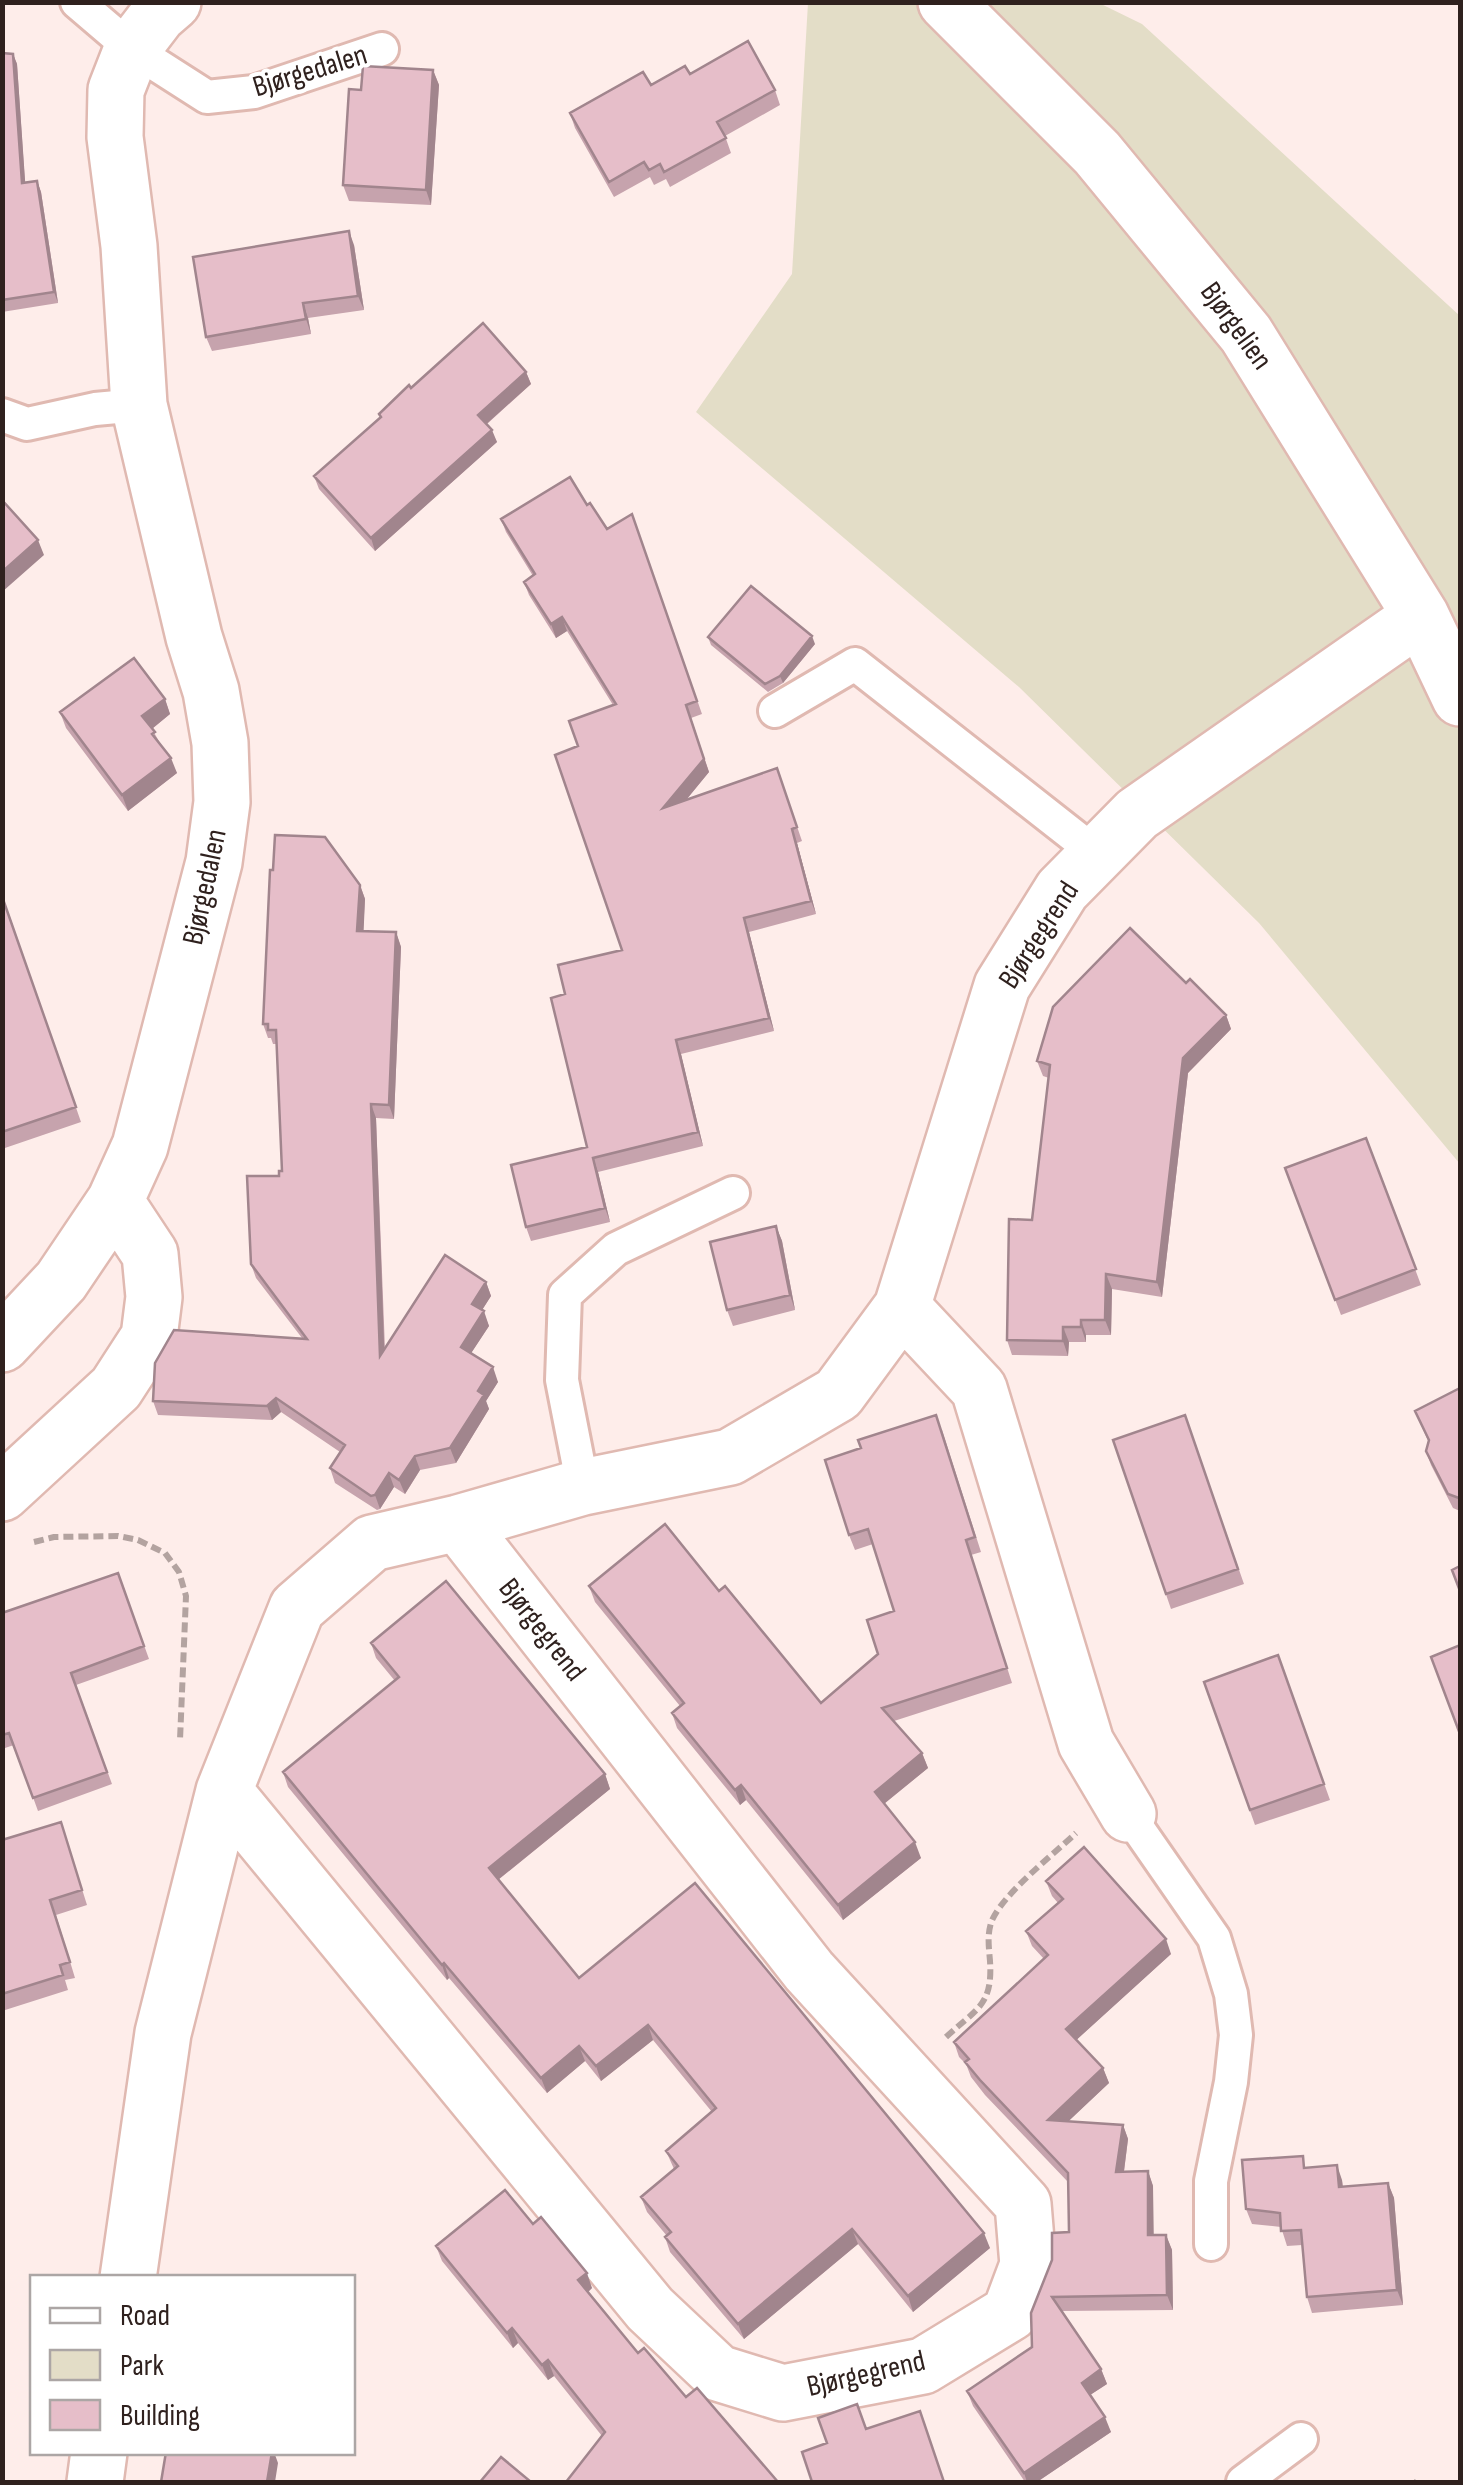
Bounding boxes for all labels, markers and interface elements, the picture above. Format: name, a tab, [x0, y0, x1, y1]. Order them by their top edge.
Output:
street label: Bjørgedalen	[249, 37, 371, 105]
street label: Bjørgelien	[1192, 275, 1280, 377]
street label: Bjørgedalen	[175, 826, 235, 948]
street label: Bjørgegrend	[991, 875, 1087, 995]
street label: Bjørgegrend	[491, 1571, 593, 1689]
legend	[30, 2275, 355, 2455]
text: Road	[120, 2298, 170, 2334]
street label: Bjørgegrend	[803, 2343, 929, 2405]
text: Park	[120, 2348, 164, 2384]
text: Building	[120, 2398, 200, 2434]

